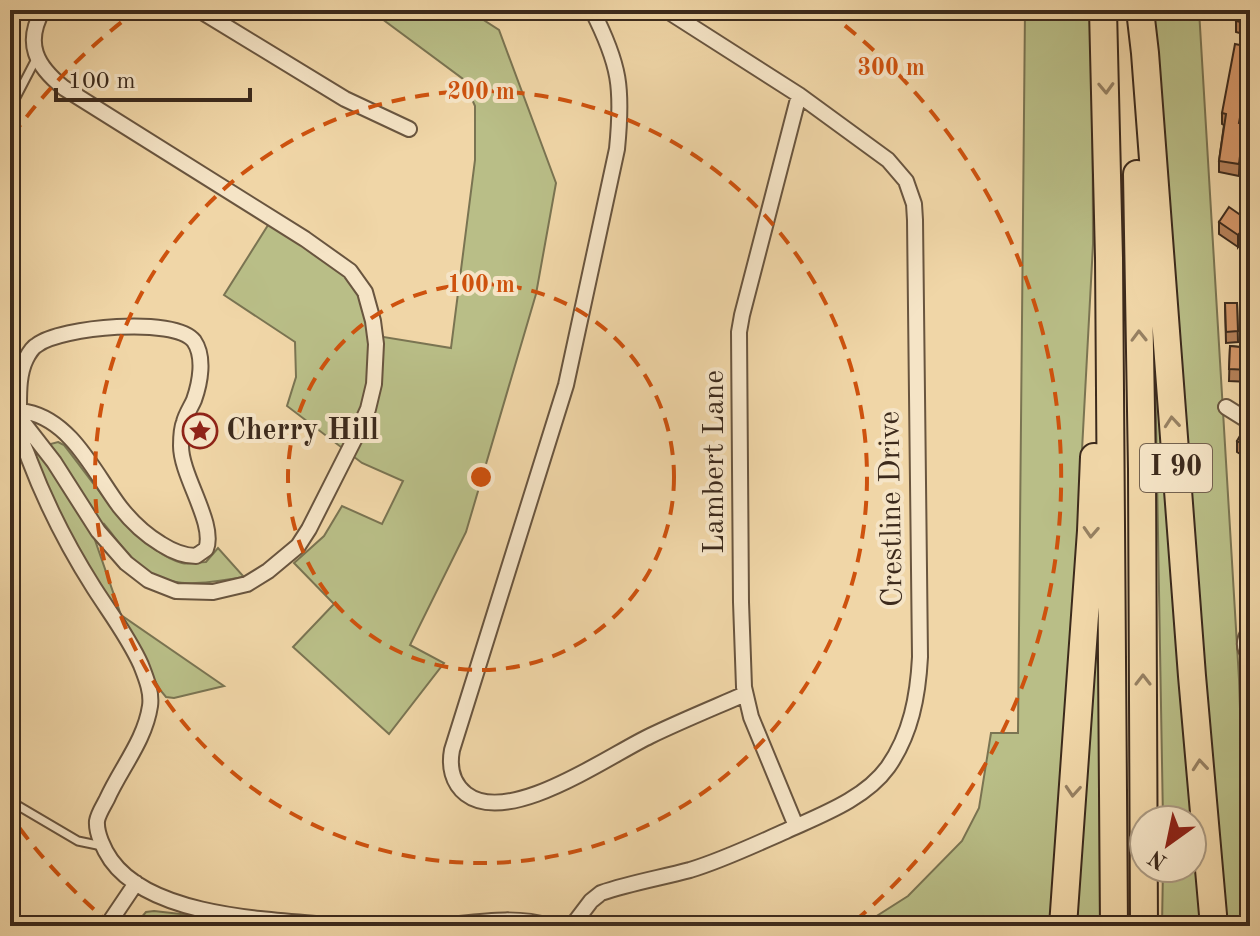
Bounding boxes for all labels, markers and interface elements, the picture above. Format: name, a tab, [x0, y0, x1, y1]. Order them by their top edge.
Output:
scale bar	[56, 52, 250, 102]
text: 300 m	[857, 57, 925, 81]
text: 100 m	[68, 70, 136, 94]
text: 200 m	[447, 81, 515, 105]
one-way arrow	[1098, 82, 1115, 95]
text: 100 m	[447, 274, 515, 298]
one-way arrow	[1131, 329, 1148, 342]
street label: Lambert Lane	[700, 370, 730, 554]
street label: Crestline Drive	[875, 411, 909, 607]
place icon: Cherry Hill	[181, 412, 219, 450]
one-way arrow	[1164, 415, 1181, 428]
place label: Cherry Hill	[226, 416, 379, 446]
road number: I 90	[1140, 444, 1212, 492]
centre of rings	[467, 463, 495, 491]
one-way arrow	[1083, 526, 1100, 539]
one-way arrow	[1134, 673, 1152, 686]
one-way arrow	[1192, 758, 1209, 771]
one-way arrow	[1065, 785, 1082, 798]
north arrow	[1128, 804, 1208, 884]
text: N	[1145, 845, 1171, 873]

